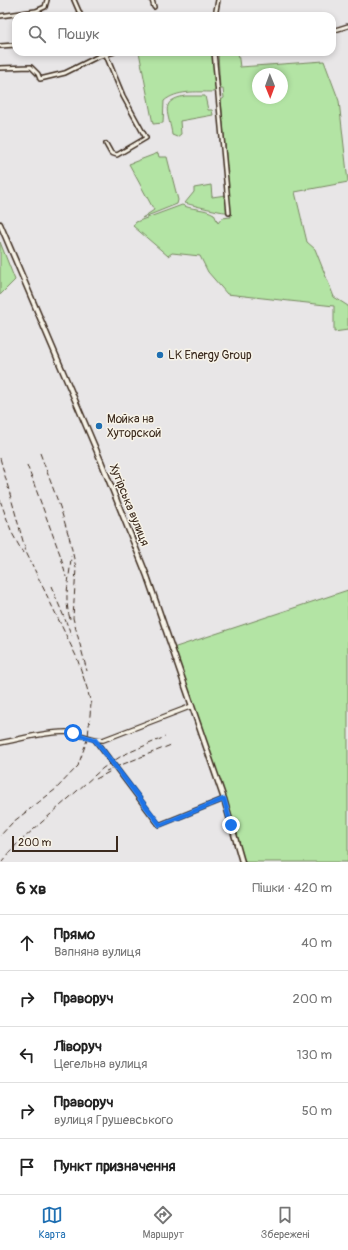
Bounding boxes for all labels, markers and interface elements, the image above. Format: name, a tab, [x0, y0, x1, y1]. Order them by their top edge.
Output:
search box	[12, 12, 336, 56]
icon: search	[26, 23, 48, 45]
text: Пошук	[58, 25, 100, 44]
north arrow	[252, 68, 288, 104]
place label: LK Energy Group	[168, 348, 252, 363]
marker: LK Energy Group	[155, 350, 165, 360]
place label: Мойка на Хуторской	[107, 412, 161, 441]
marker: Мойка на Хуторской	[94, 421, 104, 431]
street label: Хутірська вулиця	[106, 462, 152, 549]
route start	[64, 724, 82, 742]
route end	[222, 816, 240, 834]
scale bar	[12, 834, 118, 853]
text: 200 m	[18, 836, 51, 849]
text: 6 хв	[16, 878, 46, 899]
text: Пішки · 420 m	[252, 880, 332, 896]
text: Прямо	[54, 925, 95, 944]
icon: ahead	[16, 932, 38, 954]
text: 40 m	[301, 935, 332, 951]
text: Вапняна вулиця	[54, 944, 141, 960]
icon: right	[16, 988, 38, 1010]
text: Праворуч	[54, 989, 114, 1008]
text: 200 m	[293, 991, 332, 1007]
text: Ліворуч	[54, 1037, 102, 1056]
icon: left	[16, 1044, 38, 1066]
text: 130 m	[296, 1047, 332, 1063]
text: Цегельна вулиця	[54, 1056, 147, 1072]
text: Праворуч	[54, 1093, 114, 1112]
icon: right	[16, 1100, 38, 1122]
text: 50 m	[302, 1103, 332, 1119]
text: вулиця Грушевського	[54, 1112, 173, 1128]
icon: arrive	[16, 1156, 38, 1178]
text: Пункт призначення	[54, 1157, 175, 1176]
tab: Карта	[38, 1204, 66, 1241]
tab: Маршрут	[142, 1204, 184, 1241]
tab: Збережені	[261, 1204, 310, 1241]

